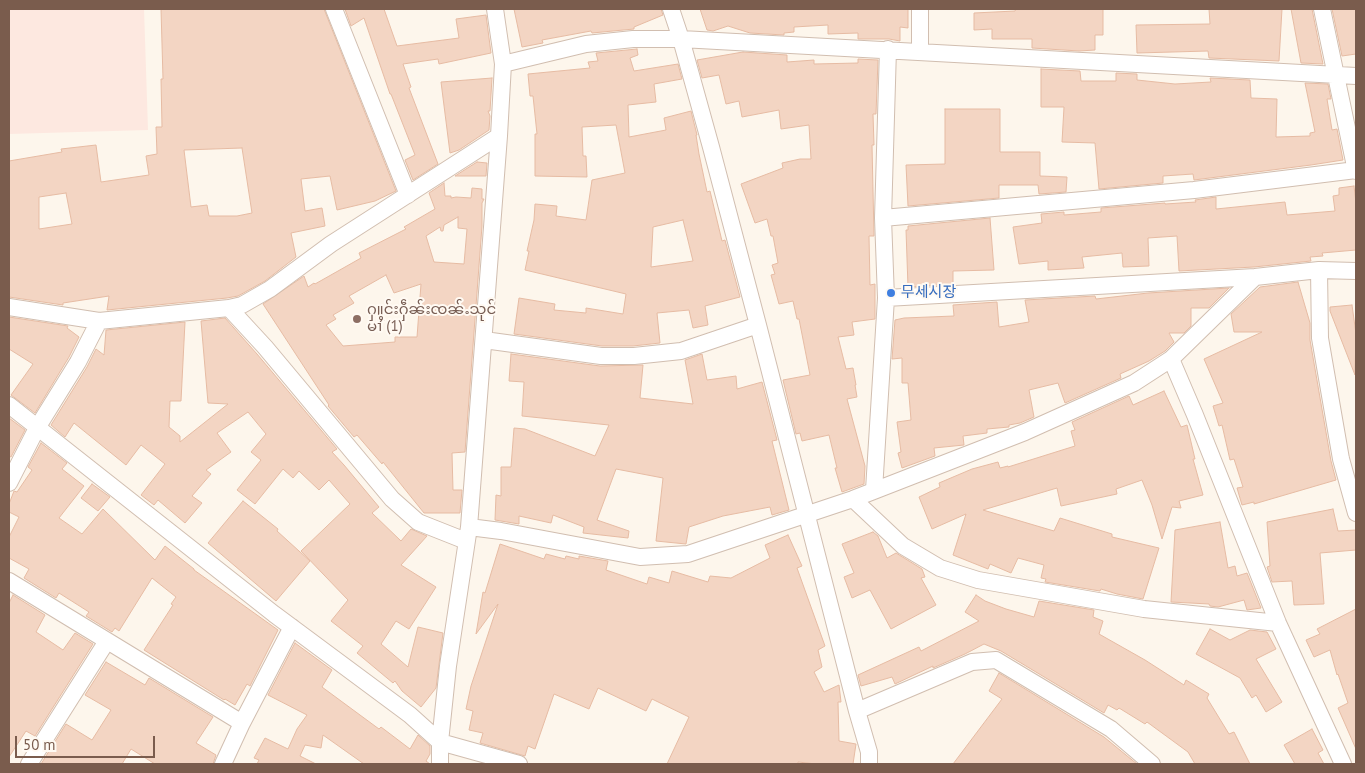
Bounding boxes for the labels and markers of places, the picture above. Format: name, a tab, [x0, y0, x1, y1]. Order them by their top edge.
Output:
place label: 무세시장	[901, 284, 956, 302]
marker: 무세시장	[885, 287, 897, 299]
place label: ႁူင်းႁဵၼ်းၸၼ်ႉသုင် မၢႆ (1)	[367, 301, 496, 336]
marker: ႁူင်းႁဵၼ်းၸၼ်ႉသုင် မၢႆ (1)	[351, 313, 363, 325]

